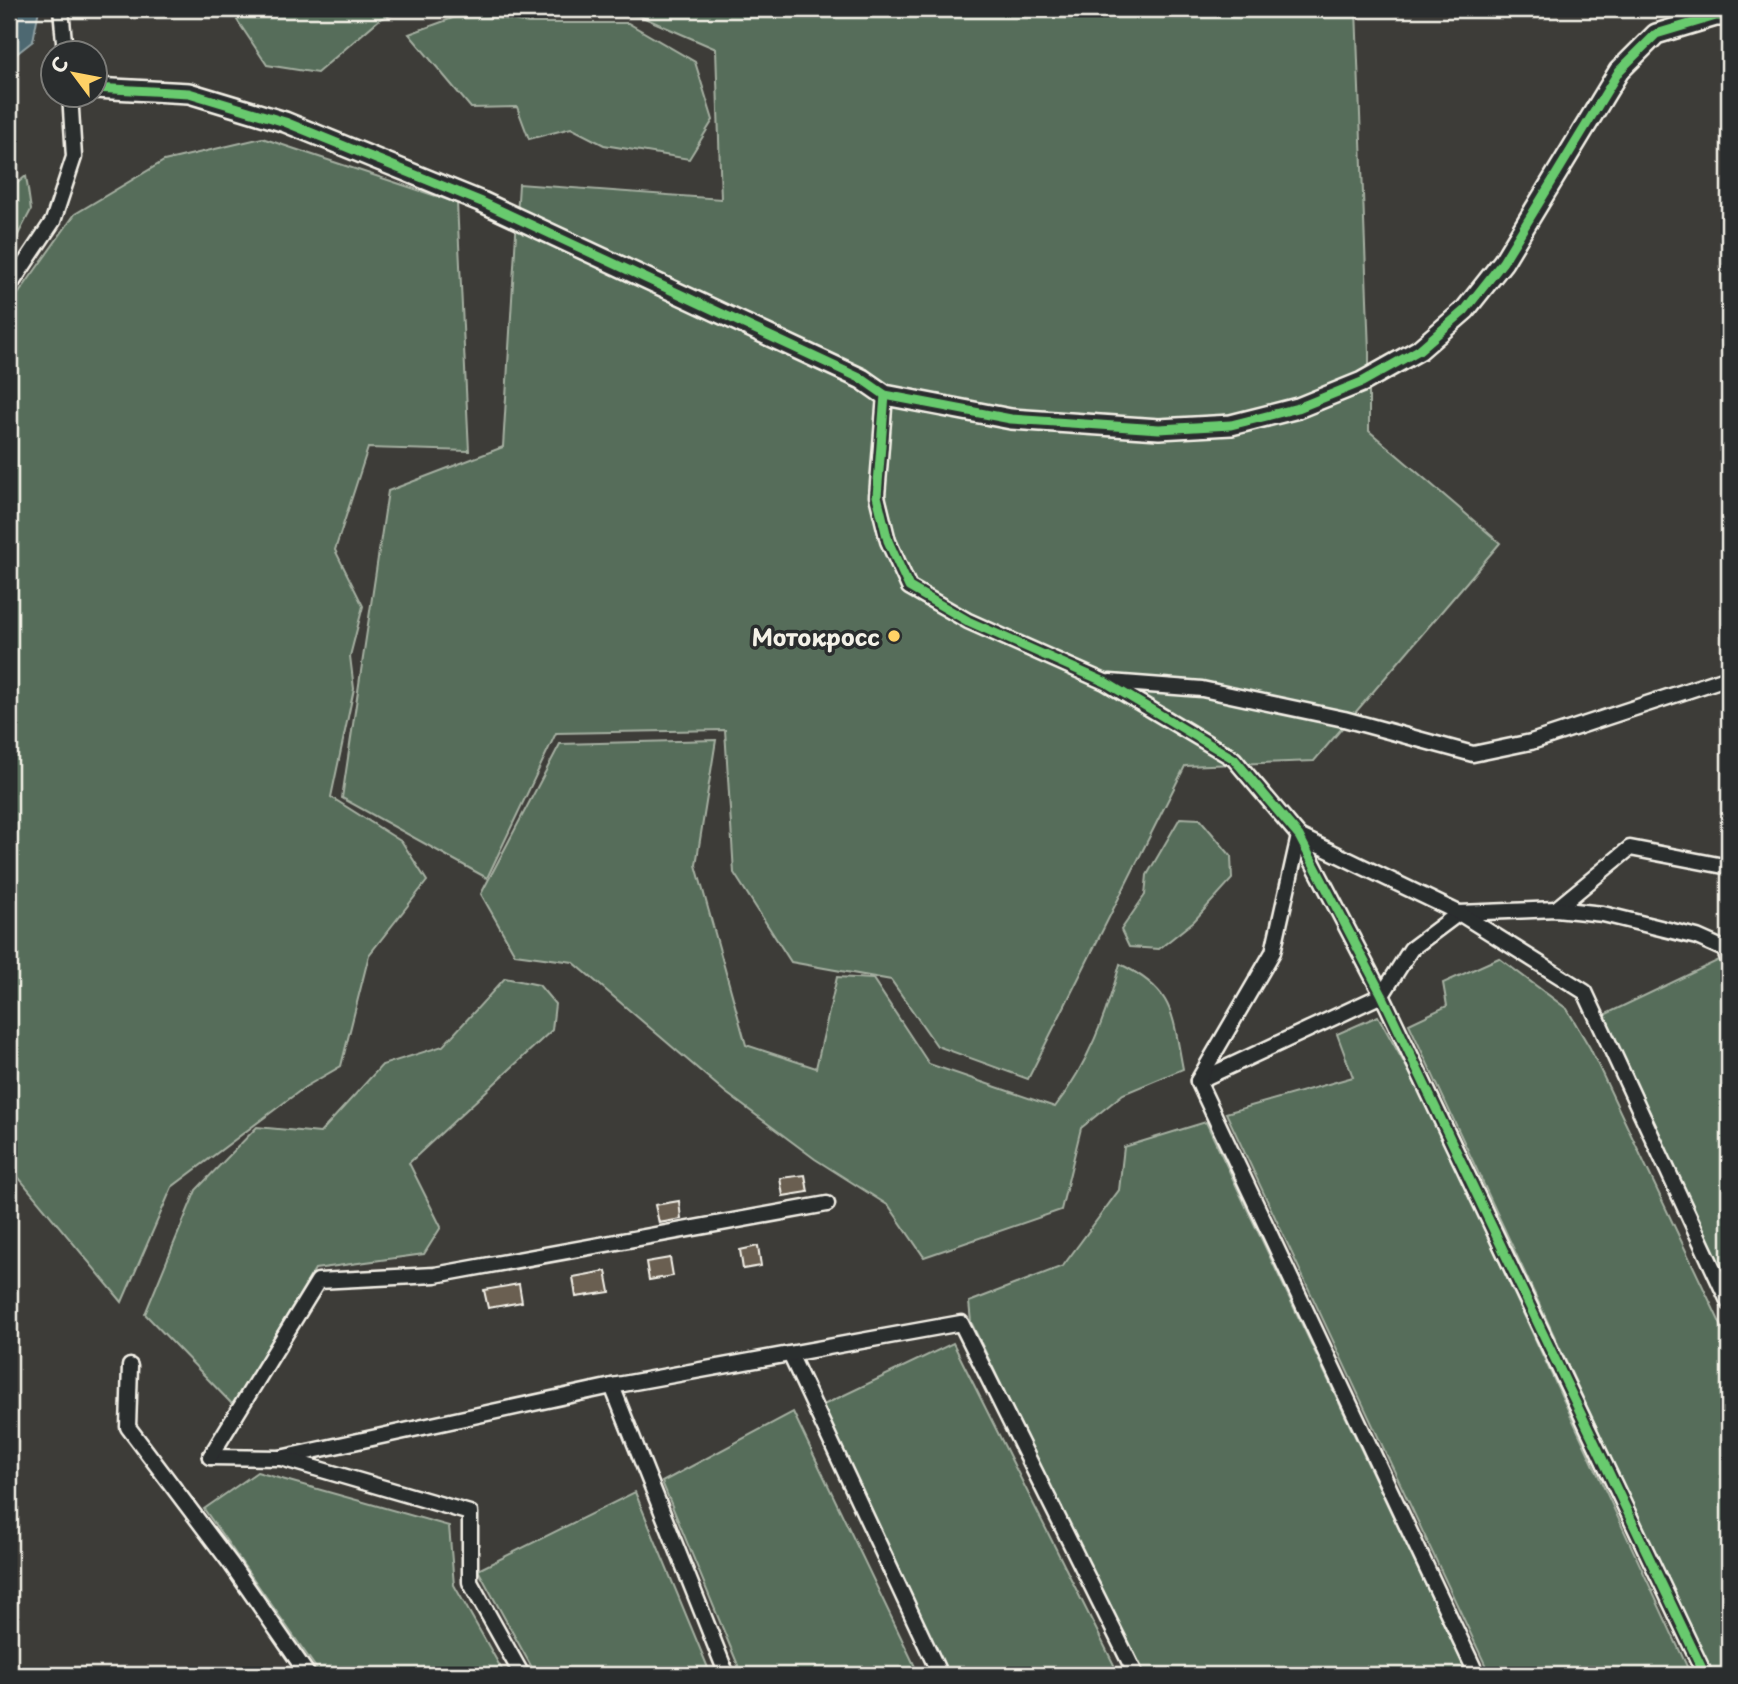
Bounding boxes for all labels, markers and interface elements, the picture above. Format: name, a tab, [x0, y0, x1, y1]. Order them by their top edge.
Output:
north arrow	[38, 38, 108, 108]
text: С	[43, 51, 74, 78]
place label: Мотокросс	[752, 619, 880, 654]
marker: Мотокросс	[886, 628, 902, 644]

